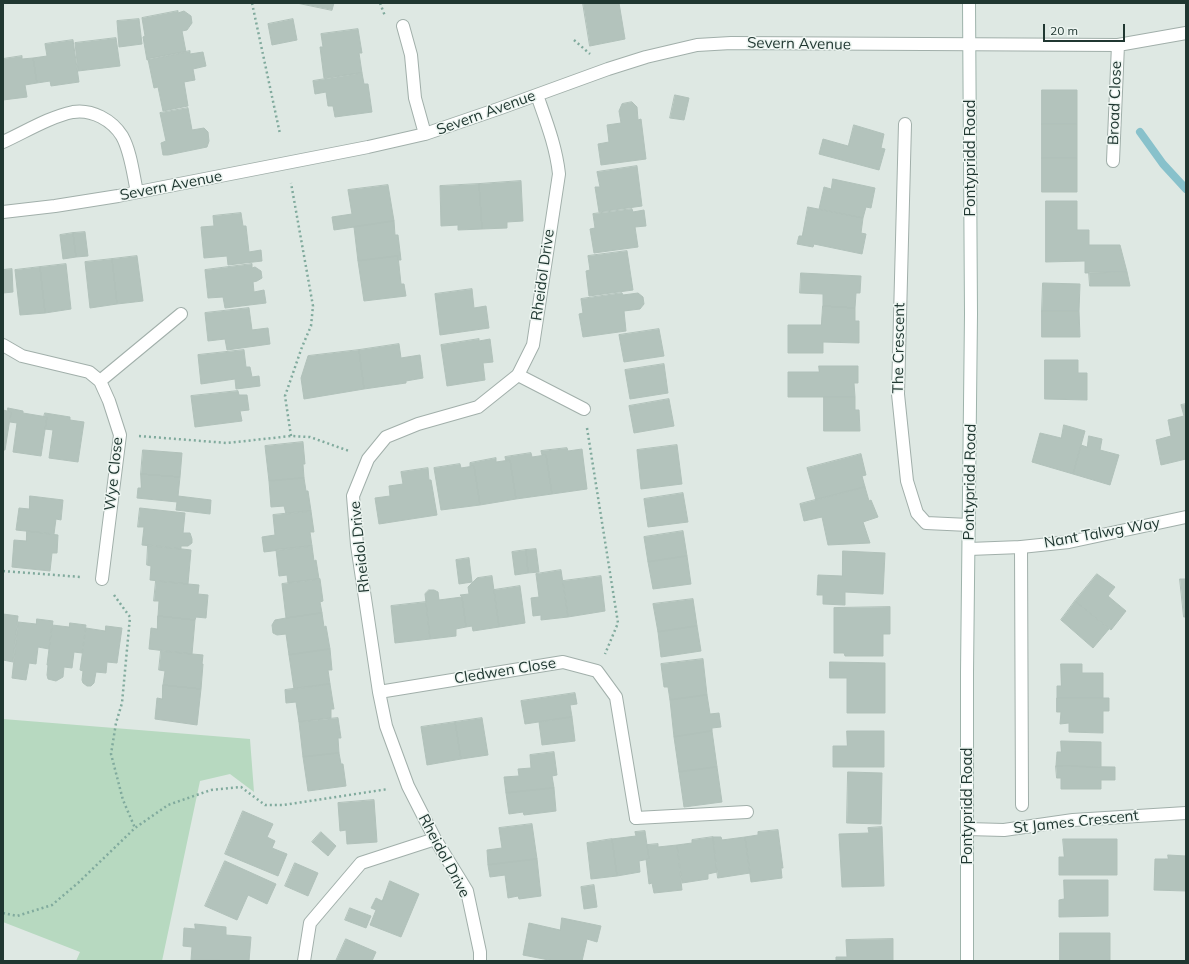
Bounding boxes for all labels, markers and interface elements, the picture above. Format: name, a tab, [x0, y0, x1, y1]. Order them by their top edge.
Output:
scale bar	[1045, 16, 1127, 42]
text: 20 m	[1050, 23, 1078, 38]
street label: Severn Avenue	[747, 34, 851, 54]
street label: Broad Close	[1105, 61, 1125, 145]
street label: Severn Avenue	[434, 87, 538, 139]
street label: Pontypridd Road	[961, 100, 979, 216]
street label: Severn Avenue	[118, 167, 224, 205]
street label: Rheidol Drive	[528, 228, 558, 322]
street label: The Crescent	[889, 303, 909, 393]
street label: Pontypridd Road	[960, 423, 980, 541]
street label: Wye Close	[101, 436, 127, 512]
street label: Rheidol Drive	[346, 500, 374, 594]
street label: Nant Talwg Way	[1043, 514, 1161, 552]
street label: Cledwen Close	[453, 654, 557, 688]
street label: Pontypridd Road	[958, 748, 976, 864]
street label: St James Crescent	[1013, 806, 1139, 838]
street label: Rheidol Drive	[414, 811, 474, 901]

